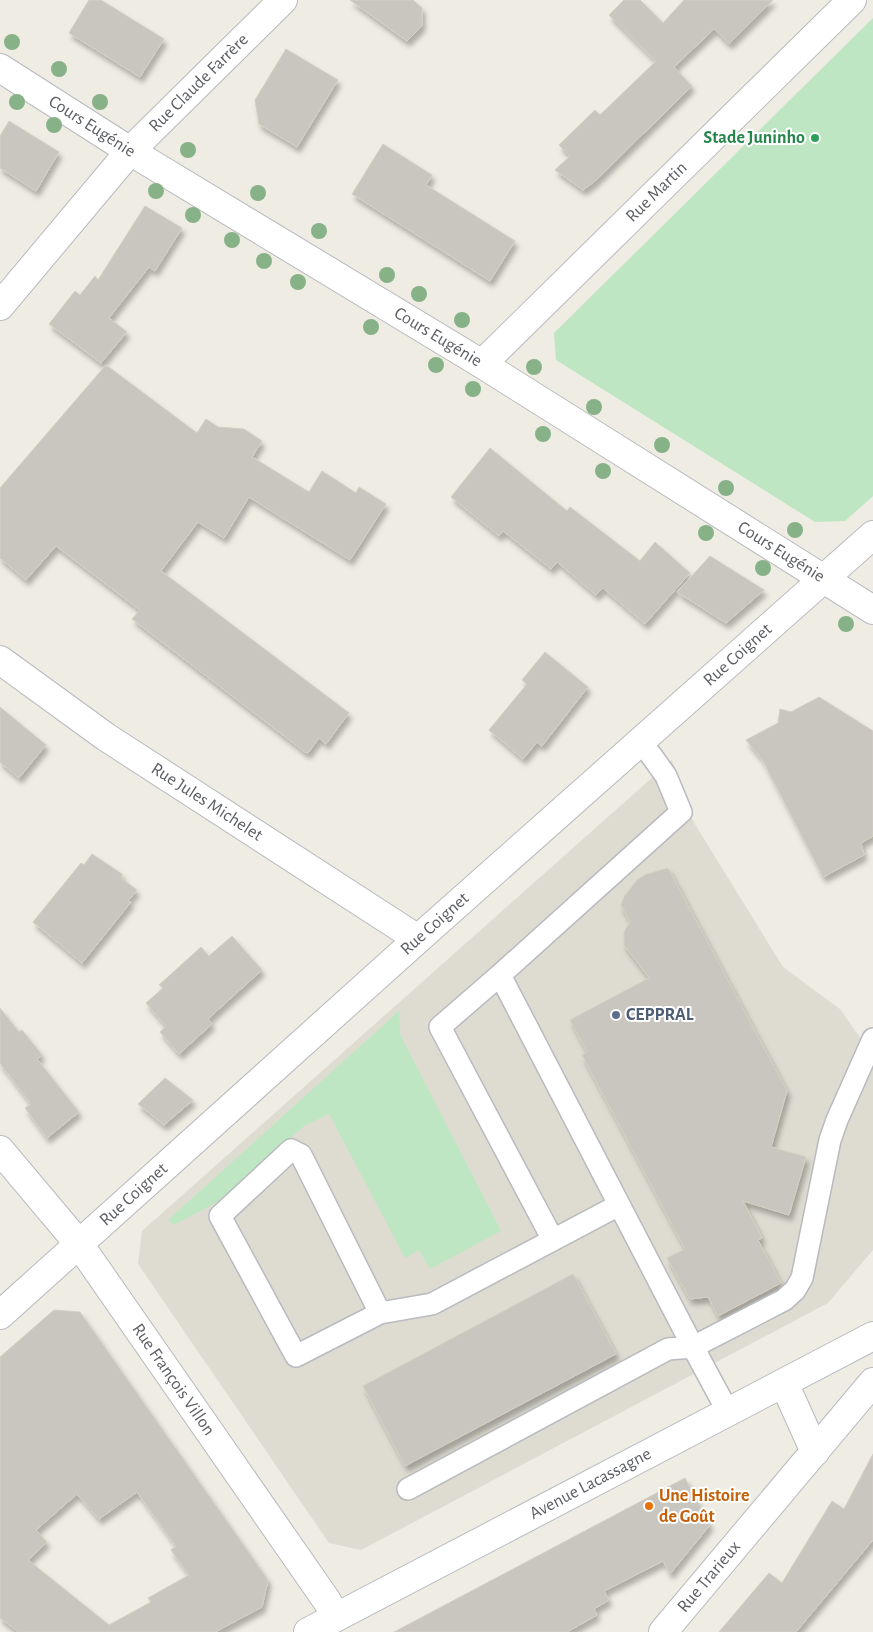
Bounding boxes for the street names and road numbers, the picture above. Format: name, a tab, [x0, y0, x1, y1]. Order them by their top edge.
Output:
street label: Rue Claude Farrère	[146, 30, 252, 136]
street label: Cours Eugénie	[45, 92, 138, 161]
street label: Rue Martin	[623, 159, 691, 226]
street label: Cours Eugénie	[391, 304, 485, 371]
street label: Cours Eugénie	[734, 518, 828, 586]
street label: Rue Coignet	[700, 620, 776, 690]
street label: Rue Jules Michelet	[148, 760, 266, 845]
street label: Rue Coignet	[398, 889, 473, 959]
street label: Rue Coignet	[96, 1160, 171, 1230]
street label: Rue François Villon	[128, 1321, 218, 1439]
street label: Avenue Lacassagne	[527, 1445, 654, 1523]
street label: Rue Trarieux	[674, 1538, 744, 1616]

